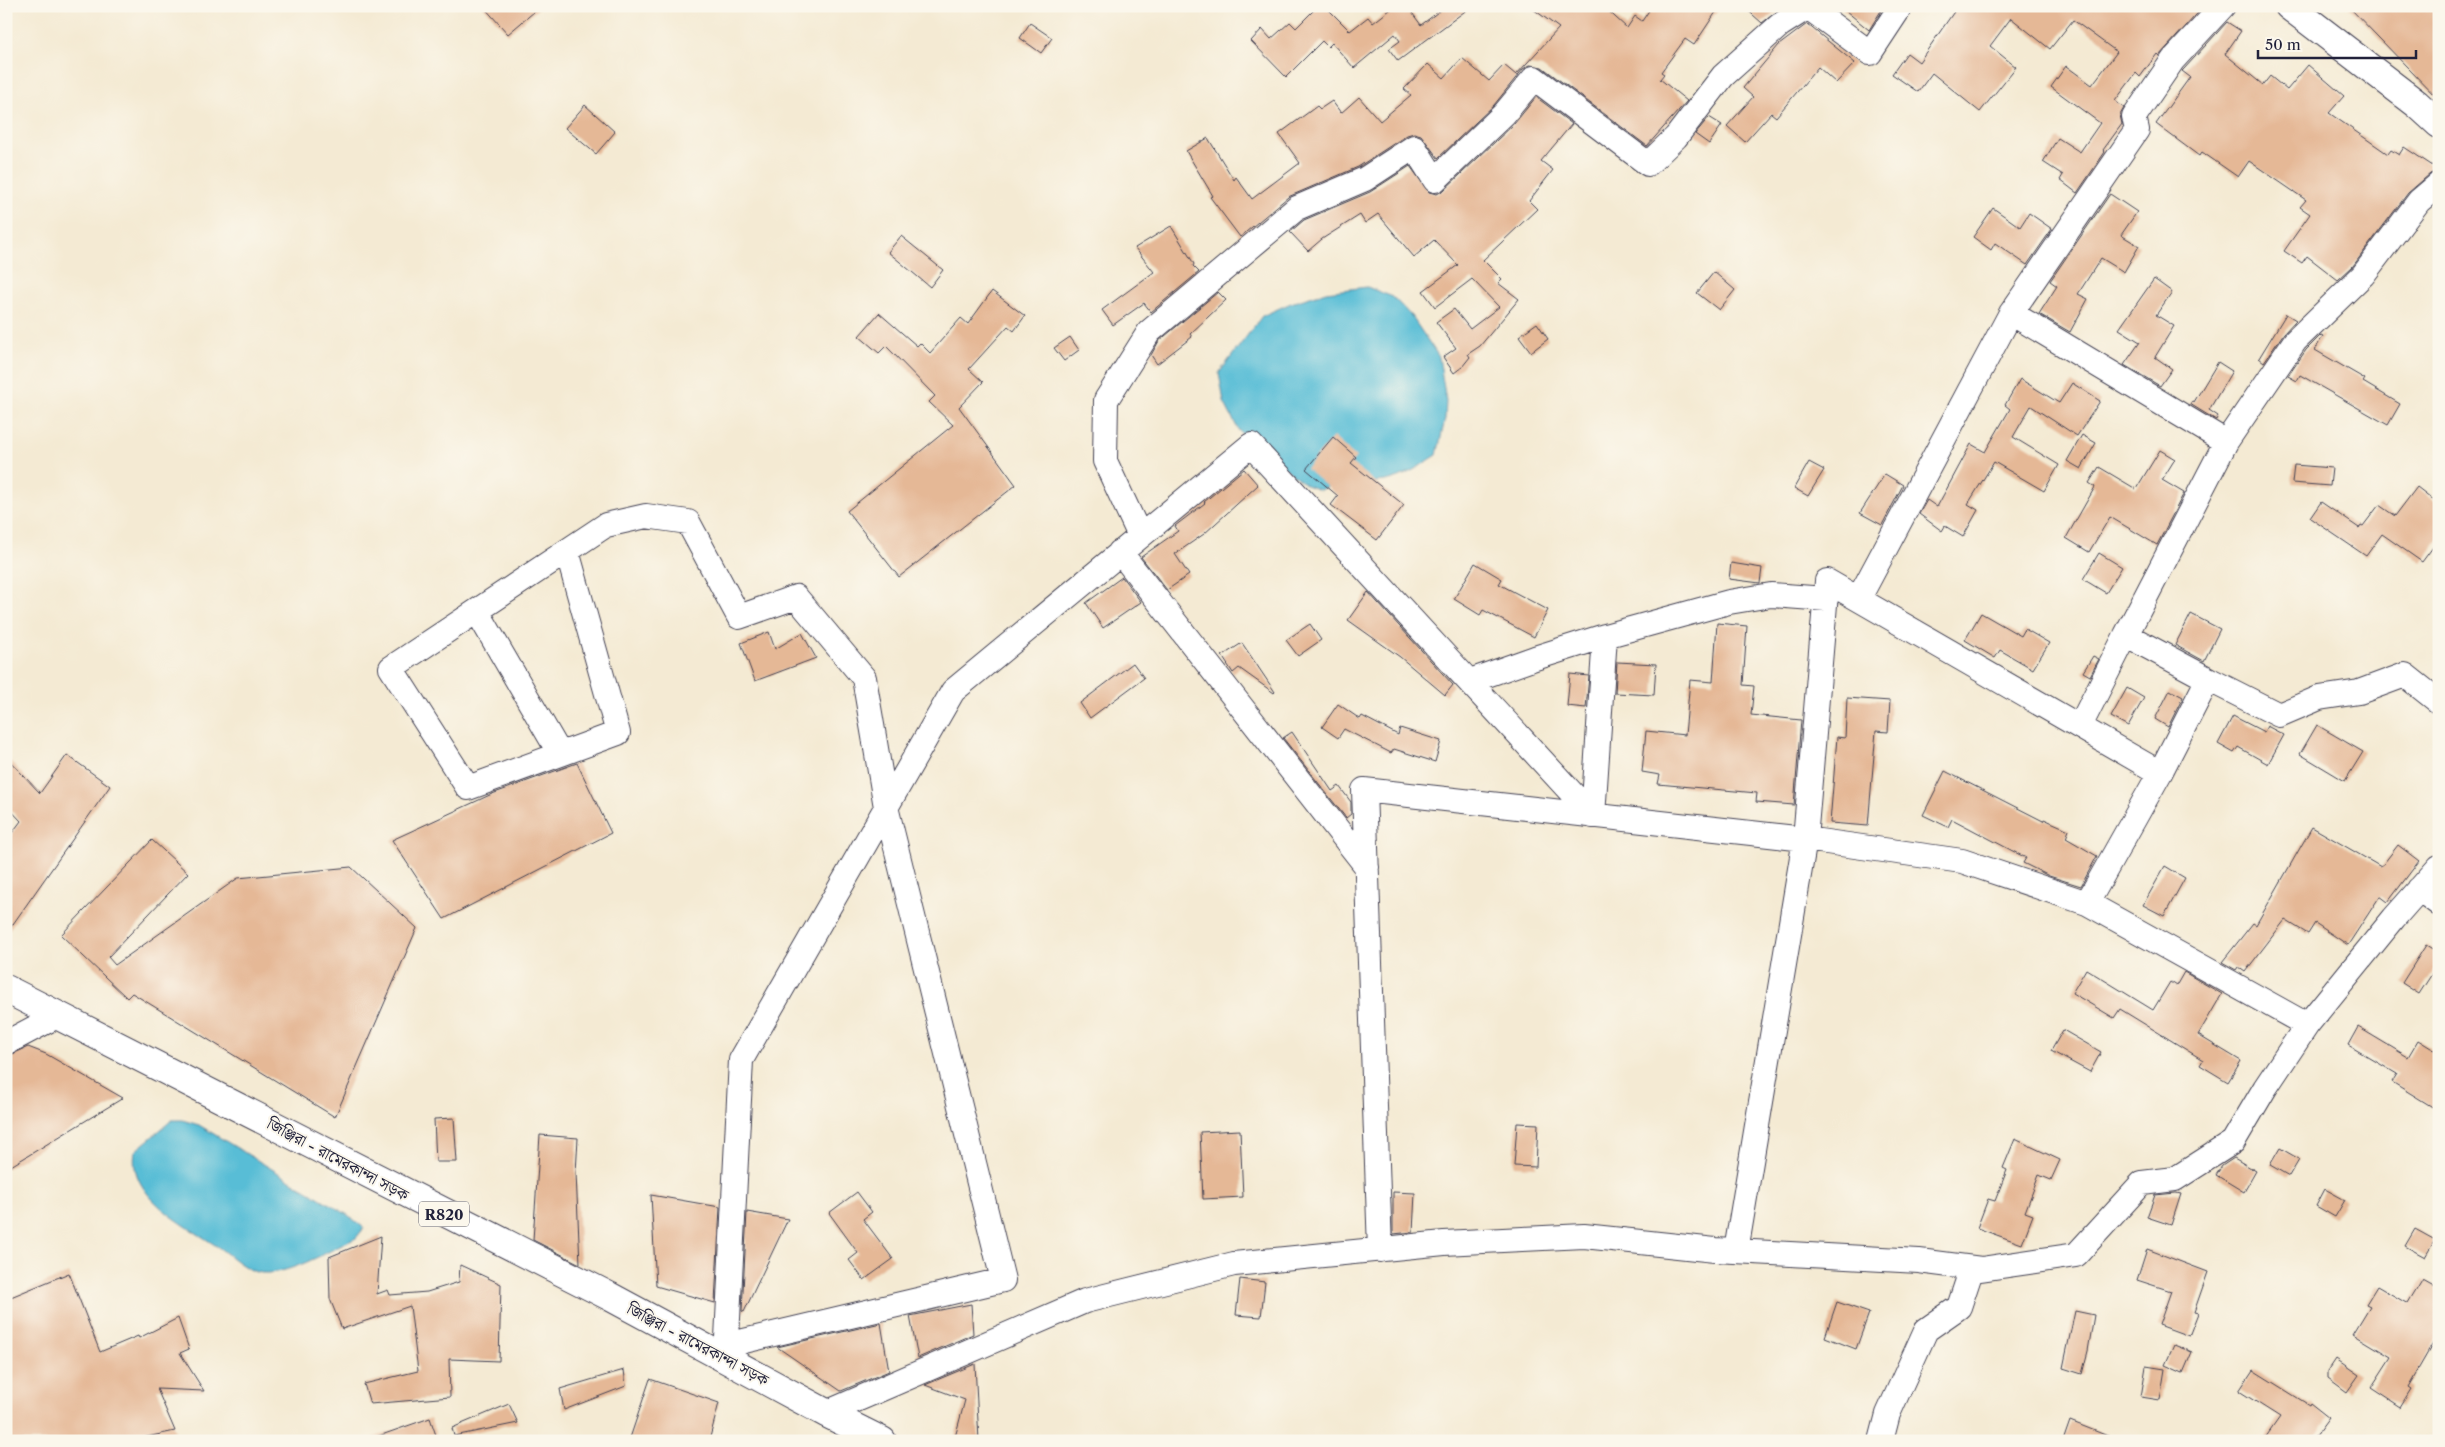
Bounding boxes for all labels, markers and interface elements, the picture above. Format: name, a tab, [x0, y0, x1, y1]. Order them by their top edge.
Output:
scale bar	[2258, 28, 2415, 60]
text: 50 m	[2265, 35, 2301, 54]
street label: জিঞ্জিরা - রামেরকান্দা সড়ক	[263, 1113, 413, 1205]
road number: R820	[419, 1202, 469, 1226]
street label: জিঞ্জিরা - রামেরকান্দা সড়ক	[623, 1298, 773, 1390]

